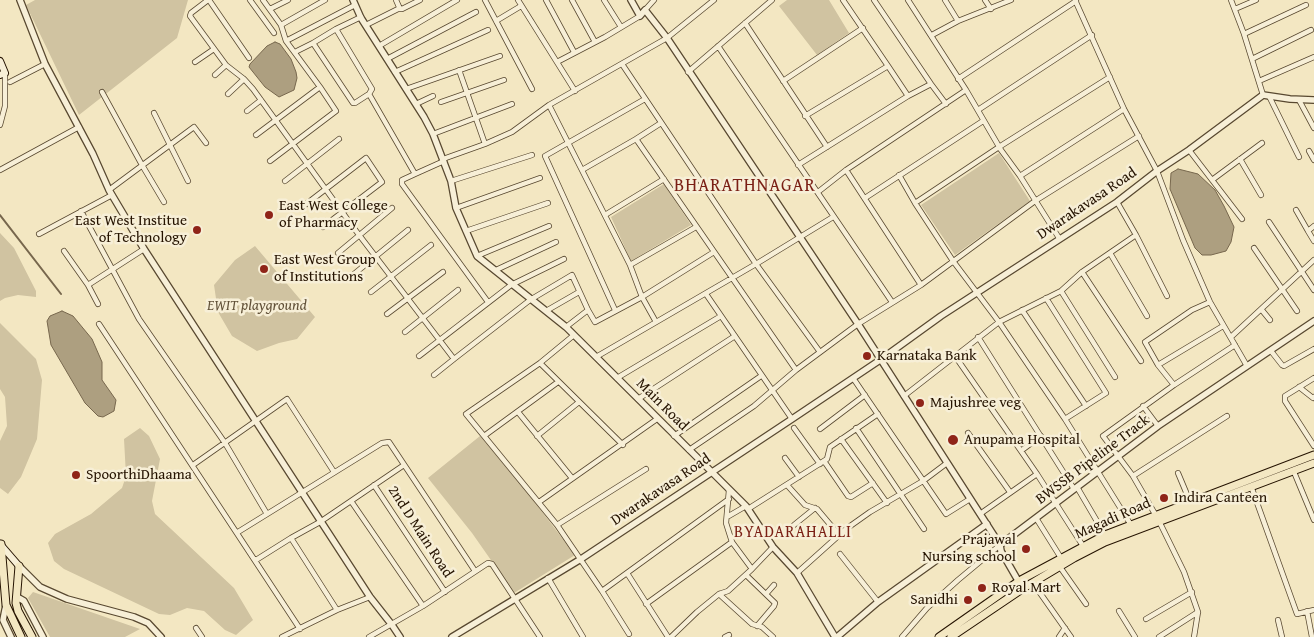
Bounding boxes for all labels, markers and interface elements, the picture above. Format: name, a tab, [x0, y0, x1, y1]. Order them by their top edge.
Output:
street label: Dwarakavasa Road	[1034, 164, 1140, 244]
district label: BHARATHNAGAR	[673, 175, 817, 197]
place label: East West College of Pharmacy	[279, 197, 388, 232]
marker: East West College of Pharmacy	[263, 209, 275, 221]
place label: East West Institue of Technology	[75, 212, 187, 247]
marker: East West Institue of Technology	[191, 224, 203, 236]
place label: East West Group of Institutions	[274, 251, 376, 286]
marker: East West Group of Institutions	[258, 263, 270, 275]
park label: EWIT playground	[207, 297, 307, 315]
place label: Karnataka Bank	[877, 347, 977, 365]
marker: Karnataka Bank	[861, 350, 873, 362]
street label: Main Road	[632, 375, 692, 435]
place label: Majushree veg	[930, 394, 1021, 412]
marker: Majushree veg	[914, 397, 926, 409]
street label: BWSSB Pipeline Track	[1033, 411, 1153, 509]
place label: Anupama Hospital	[964, 431, 1080, 449]
marker: Anupama Hospital	[946, 433, 960, 447]
street label: Dwarakavasa Road	[608, 450, 714, 530]
place label: SpoorthiDhaama	[86, 466, 192, 484]
marker: SpoorthiDhaama	[70, 469, 82, 481]
street label: 2nd D Main Road	[384, 483, 456, 581]
place label: Indira Canteen	[1174, 489, 1267, 507]
marker: Indira Canteen	[1158, 492, 1170, 504]
street label: Magadi Road	[1072, 494, 1154, 544]
district label: BYADARAHALLI	[733, 523, 853, 543]
place label: Prajawal Nursing school	[922, 531, 1016, 566]
marker: Prajawal Nursing school	[1020, 543, 1032, 555]
place label: Royal Mart	[992, 579, 1061, 597]
marker: Royal Mart	[976, 582, 988, 594]
place label: Sanidhi	[910, 591, 958, 609]
marker: Sanidhi	[962, 594, 974, 606]

